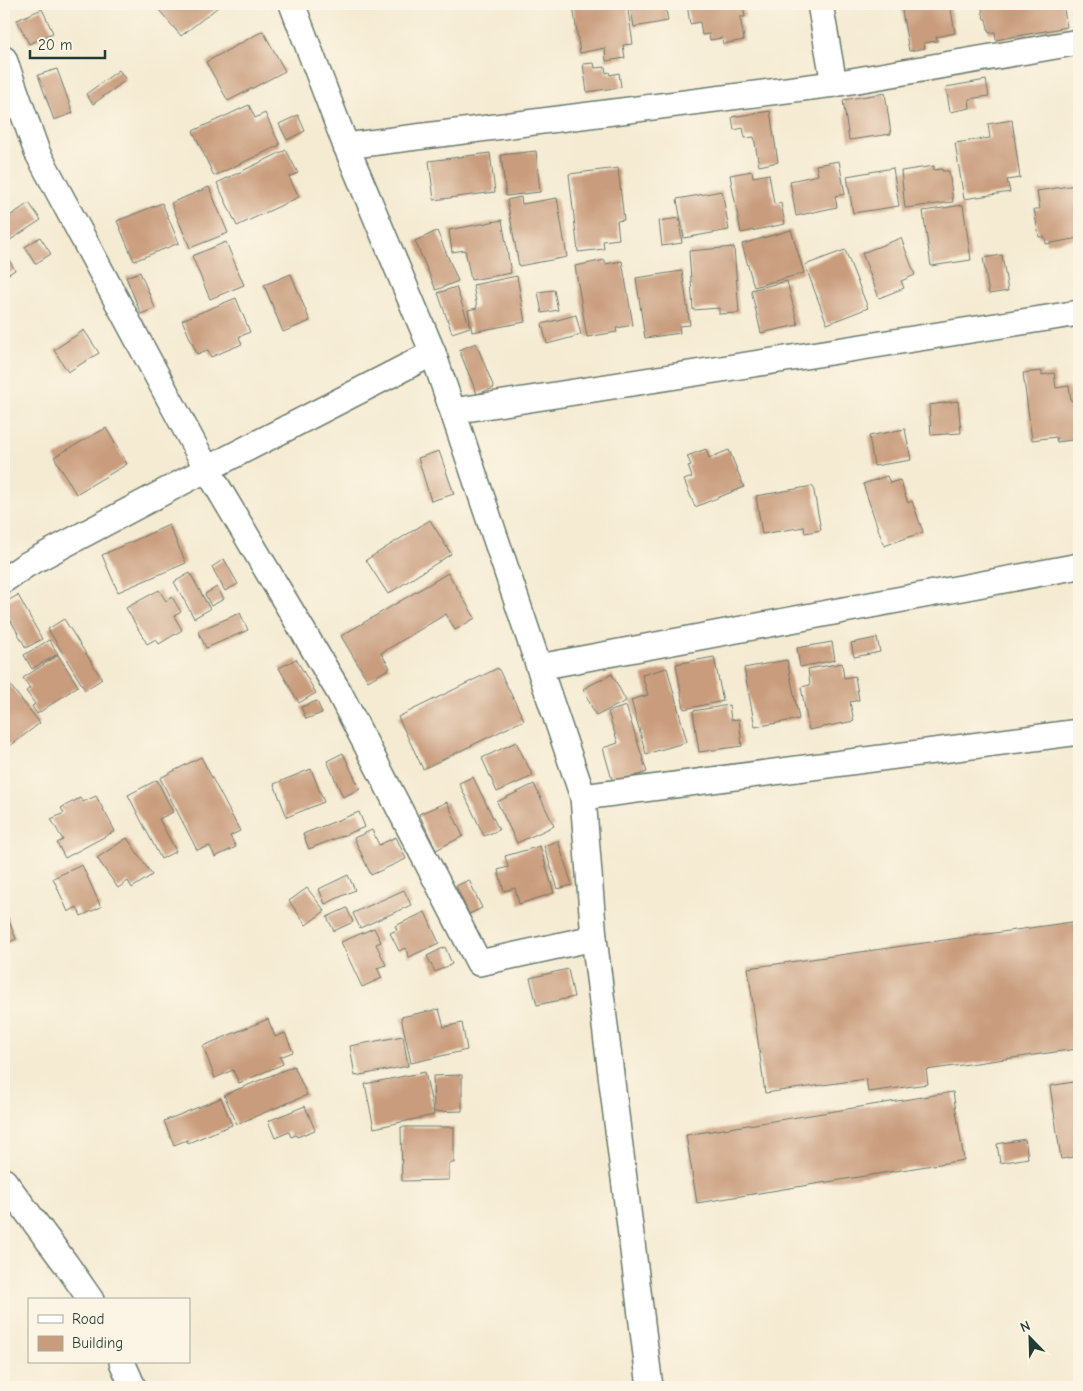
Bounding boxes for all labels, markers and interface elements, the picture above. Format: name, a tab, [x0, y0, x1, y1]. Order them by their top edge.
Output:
scale bar	[30, 28, 105, 60]
text: 20 m	[38, 36, 72, 54]
legend	[28, 1298, 190, 1364]
text: Road	[72, 1310, 104, 1328]
north arrow	[1006, 1314, 1056, 1364]
text: N	[1018, 1317, 1033, 1336]
text: Building	[72, 1334, 123, 1352]

